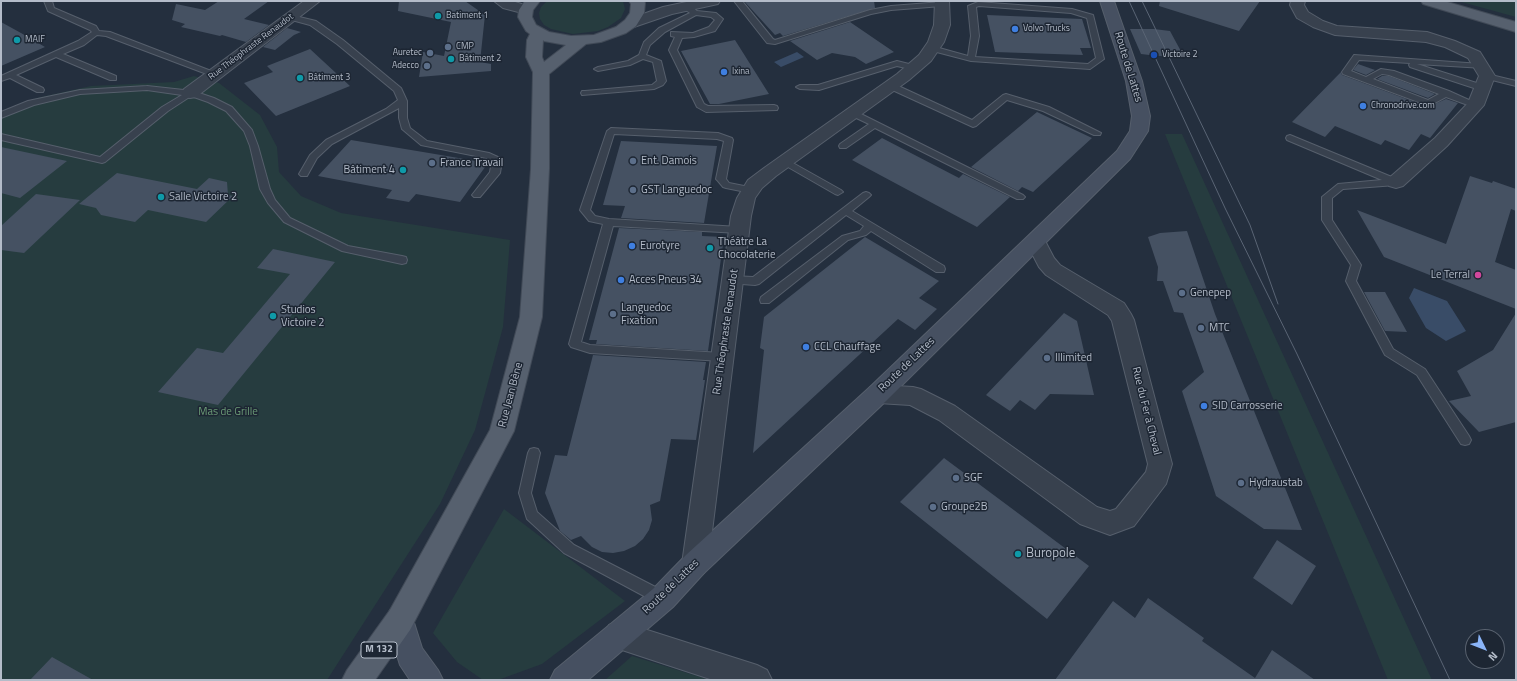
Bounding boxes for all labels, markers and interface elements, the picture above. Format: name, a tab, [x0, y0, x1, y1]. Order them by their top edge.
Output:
marker: Batiment 1	[433, 11, 443, 21]
place label: Batiment 1	[446, 11, 488, 21]
street label: Rue Théophraste Renaudot	[206, 12, 296, 82]
marker: Volvo Trucks	[1010, 24, 1020, 34]
place label: Volvo Trucks	[1023, 24, 1070, 34]
street label: Route de Lattes	[1111, 30, 1145, 104]
marker: MAIF	[12, 35, 22, 45]
place label: MAIF	[25, 35, 45, 45]
marker: CMP	[443, 42, 453, 52]
place label: CMP	[456, 42, 474, 52]
place label: Auretec	[393, 48, 422, 58]
marker: Auretec	[425, 48, 435, 58]
marker: Victoire 2	[1149, 50, 1159, 60]
place label: Victoire 2	[1162, 50, 1198, 60]
marker: Bâtiment 2	[446, 54, 456, 64]
place label: Bâtiment 2	[459, 54, 501, 64]
place label: Adecco	[392, 61, 419, 71]
marker: Adecco	[422, 61, 432, 71]
marker: Ixina	[719, 67, 729, 77]
place label: Ixina	[732, 67, 750, 77]
marker: Bâtiment 3	[295, 73, 305, 83]
place label: Bâtiment 3	[308, 73, 350, 83]
marker: Chronodrive.com	[1358, 101, 1368, 111]
place label: Chronodrive.com	[1371, 101, 1435, 111]
place label: Ent. Damois	[641, 154, 697, 168]
place label: France Travail	[440, 156, 503, 170]
marker: Ent. Damois	[628, 156, 638, 166]
marker: France Travail	[427, 158, 437, 168]
place label: Bâtiment 4	[343, 163, 395, 177]
marker: Bâtiment 4	[398, 165, 408, 175]
place label: GST Languedoc	[641, 183, 712, 197]
marker: GST Languedoc	[628, 185, 638, 195]
place label: Salle Victoire 2	[169, 190, 237, 204]
marker: Salle Victoire 2	[156, 192, 166, 202]
place label: Théâtre La Chocolaterie	[718, 235, 775, 261]
place label: Eurotyre	[640, 239, 680, 253]
marker: Eurotyre	[627, 241, 637, 251]
marker: Théâtre La Chocolaterie	[705, 243, 715, 253]
street label: Rue Théophraste Renaudot	[711, 268, 741, 396]
place label: Le Terral	[1431, 268, 1470, 282]
marker: Le Terral	[1473, 270, 1483, 280]
place label: Acces Pneus 34	[629, 273, 702, 287]
marker: Acces Pneus 34	[616, 275, 626, 285]
place label: Genepep	[1190, 286, 1231, 300]
marker: Genepep	[1177, 288, 1187, 298]
place label: Languedoc Fixation	[621, 301, 671, 327]
place label: Studios Victoire 2	[281, 303, 325, 329]
marker: Languedoc Fixation	[608, 309, 618, 319]
marker: Studios Victoire 2	[268, 311, 278, 321]
place label: MTC	[1209, 321, 1230, 335]
marker: MTC	[1196, 323, 1206, 333]
street label: Route de Lattes	[876, 335, 938, 395]
place label: CCL Chauffage	[814, 340, 881, 354]
marker: CCL Chauffage	[801, 342, 811, 352]
place label: Illimited	[1055, 351, 1092, 365]
marker: Illimited	[1042, 353, 1052, 363]
street label: Rue Jean Bène	[496, 361, 526, 429]
street label: Rue du Fer à Cheval	[1129, 365, 1163, 457]
place label: SID Carrosserie	[1212, 399, 1283, 413]
marker: SID Carrosserie	[1199, 401, 1209, 411]
park label: Mas de Grille	[198, 405, 258, 419]
place label: SGF	[964, 471, 983, 485]
marker: SGF	[951, 473, 961, 483]
place label: Hydraustab	[1249, 476, 1303, 490]
marker: Hydraustab	[1236, 478, 1246, 488]
place label: Groupe2B	[941, 500, 987, 514]
marker: Groupe2B	[928, 502, 938, 512]
place label: Buropole	[1026, 546, 1075, 562]
marker: Buropole	[1013, 549, 1023, 559]
street label: Route de Lattes	[640, 557, 702, 617]
north arrow	[1465, 629, 1505, 669]
road number: M 132	[361, 642, 397, 658]
text: N	[1485, 648, 1501, 665]

